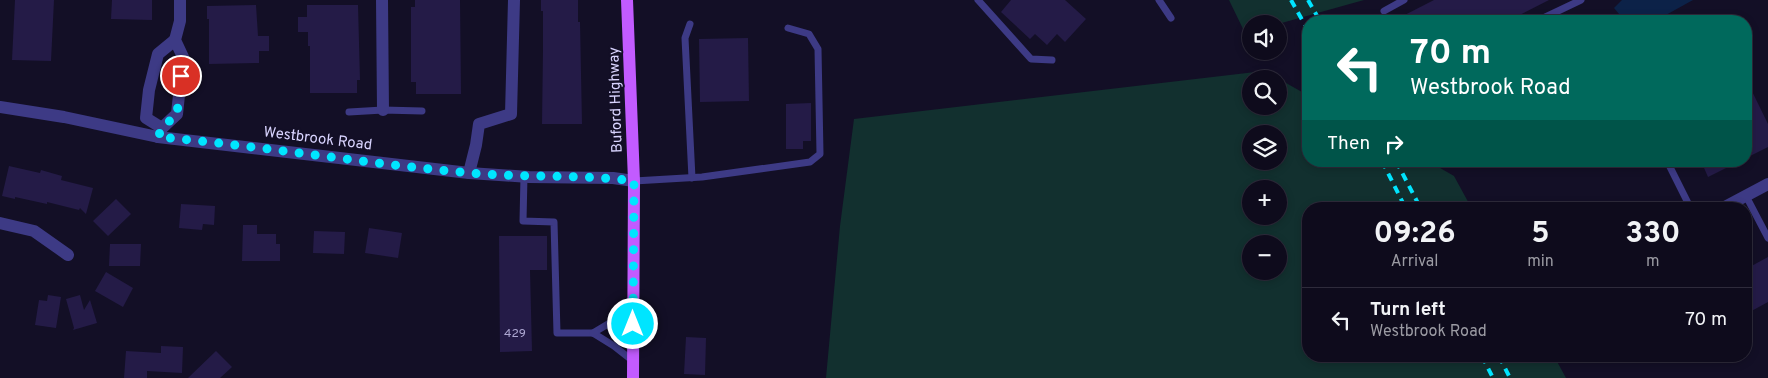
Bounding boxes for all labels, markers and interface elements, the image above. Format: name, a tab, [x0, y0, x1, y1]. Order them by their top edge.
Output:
map controls	[1242, 15, 1287, 280]
button: sound	[1242, 15, 1287, 60]
text: 70 m	[1410, 32, 1491, 76]
icon: left	[1327, 35, 1392, 100]
street label: Buford Highway	[605, 47, 628, 153]
pin	[160, 55, 202, 97]
icon: arrive	[167, 62, 195, 90]
button: search	[1242, 70, 1287, 115]
text: Westbrook Road	[1410, 75, 1571, 102]
street label: Westbrook Road	[262, 123, 373, 156]
button: layers	[1242, 125, 1287, 170]
icon: right	[1380, 130, 1408, 158]
text: Then	[1327, 132, 1370, 156]
button: +	[1242, 180, 1287, 225]
text: 09:26	[1373, 216, 1456, 253]
text: 5	[1531, 216, 1550, 253]
text: 330	[1625, 216, 1681, 253]
button: −	[1242, 235, 1287, 280]
text: Arrival	[1391, 252, 1438, 272]
text: min	[1527, 252, 1554, 272]
text: m	[1646, 252, 1660, 272]
position arrow	[606, 297, 658, 349]
text: Turn left	[1370, 298, 1446, 322]
icon: left	[1327, 306, 1355, 334]
text: 70 m	[1685, 308, 1727, 332]
text: Westbrook Road	[1370, 322, 1487, 342]
house number: 429	[504, 326, 526, 342]

